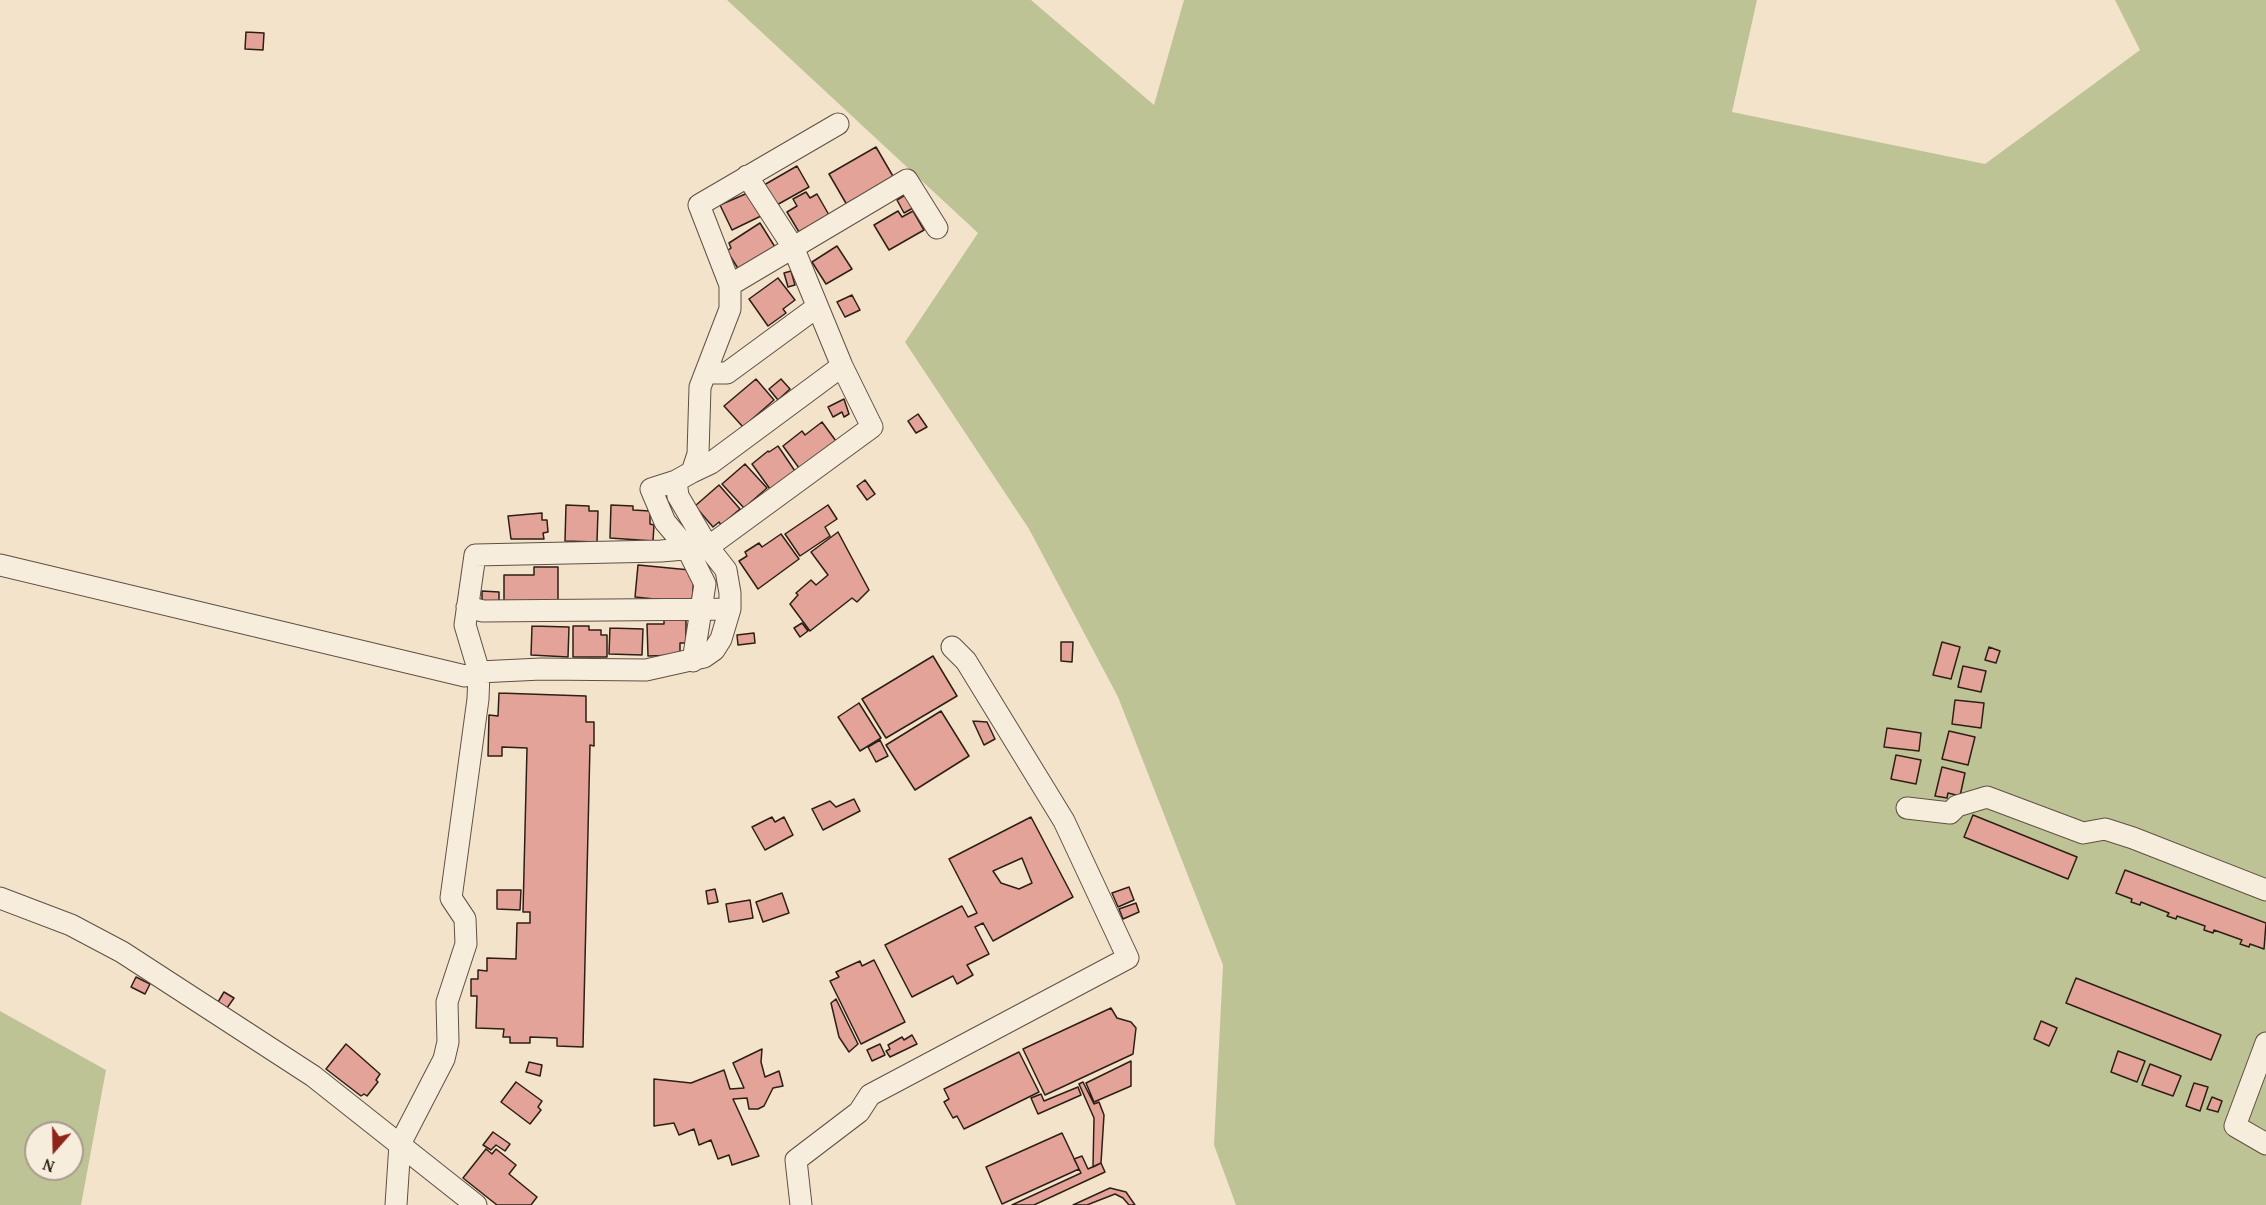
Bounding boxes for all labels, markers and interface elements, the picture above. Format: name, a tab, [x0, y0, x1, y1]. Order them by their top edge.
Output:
north arrow	[24, 1121, 84, 1181]
text: N	[39, 1153, 58, 1179]

